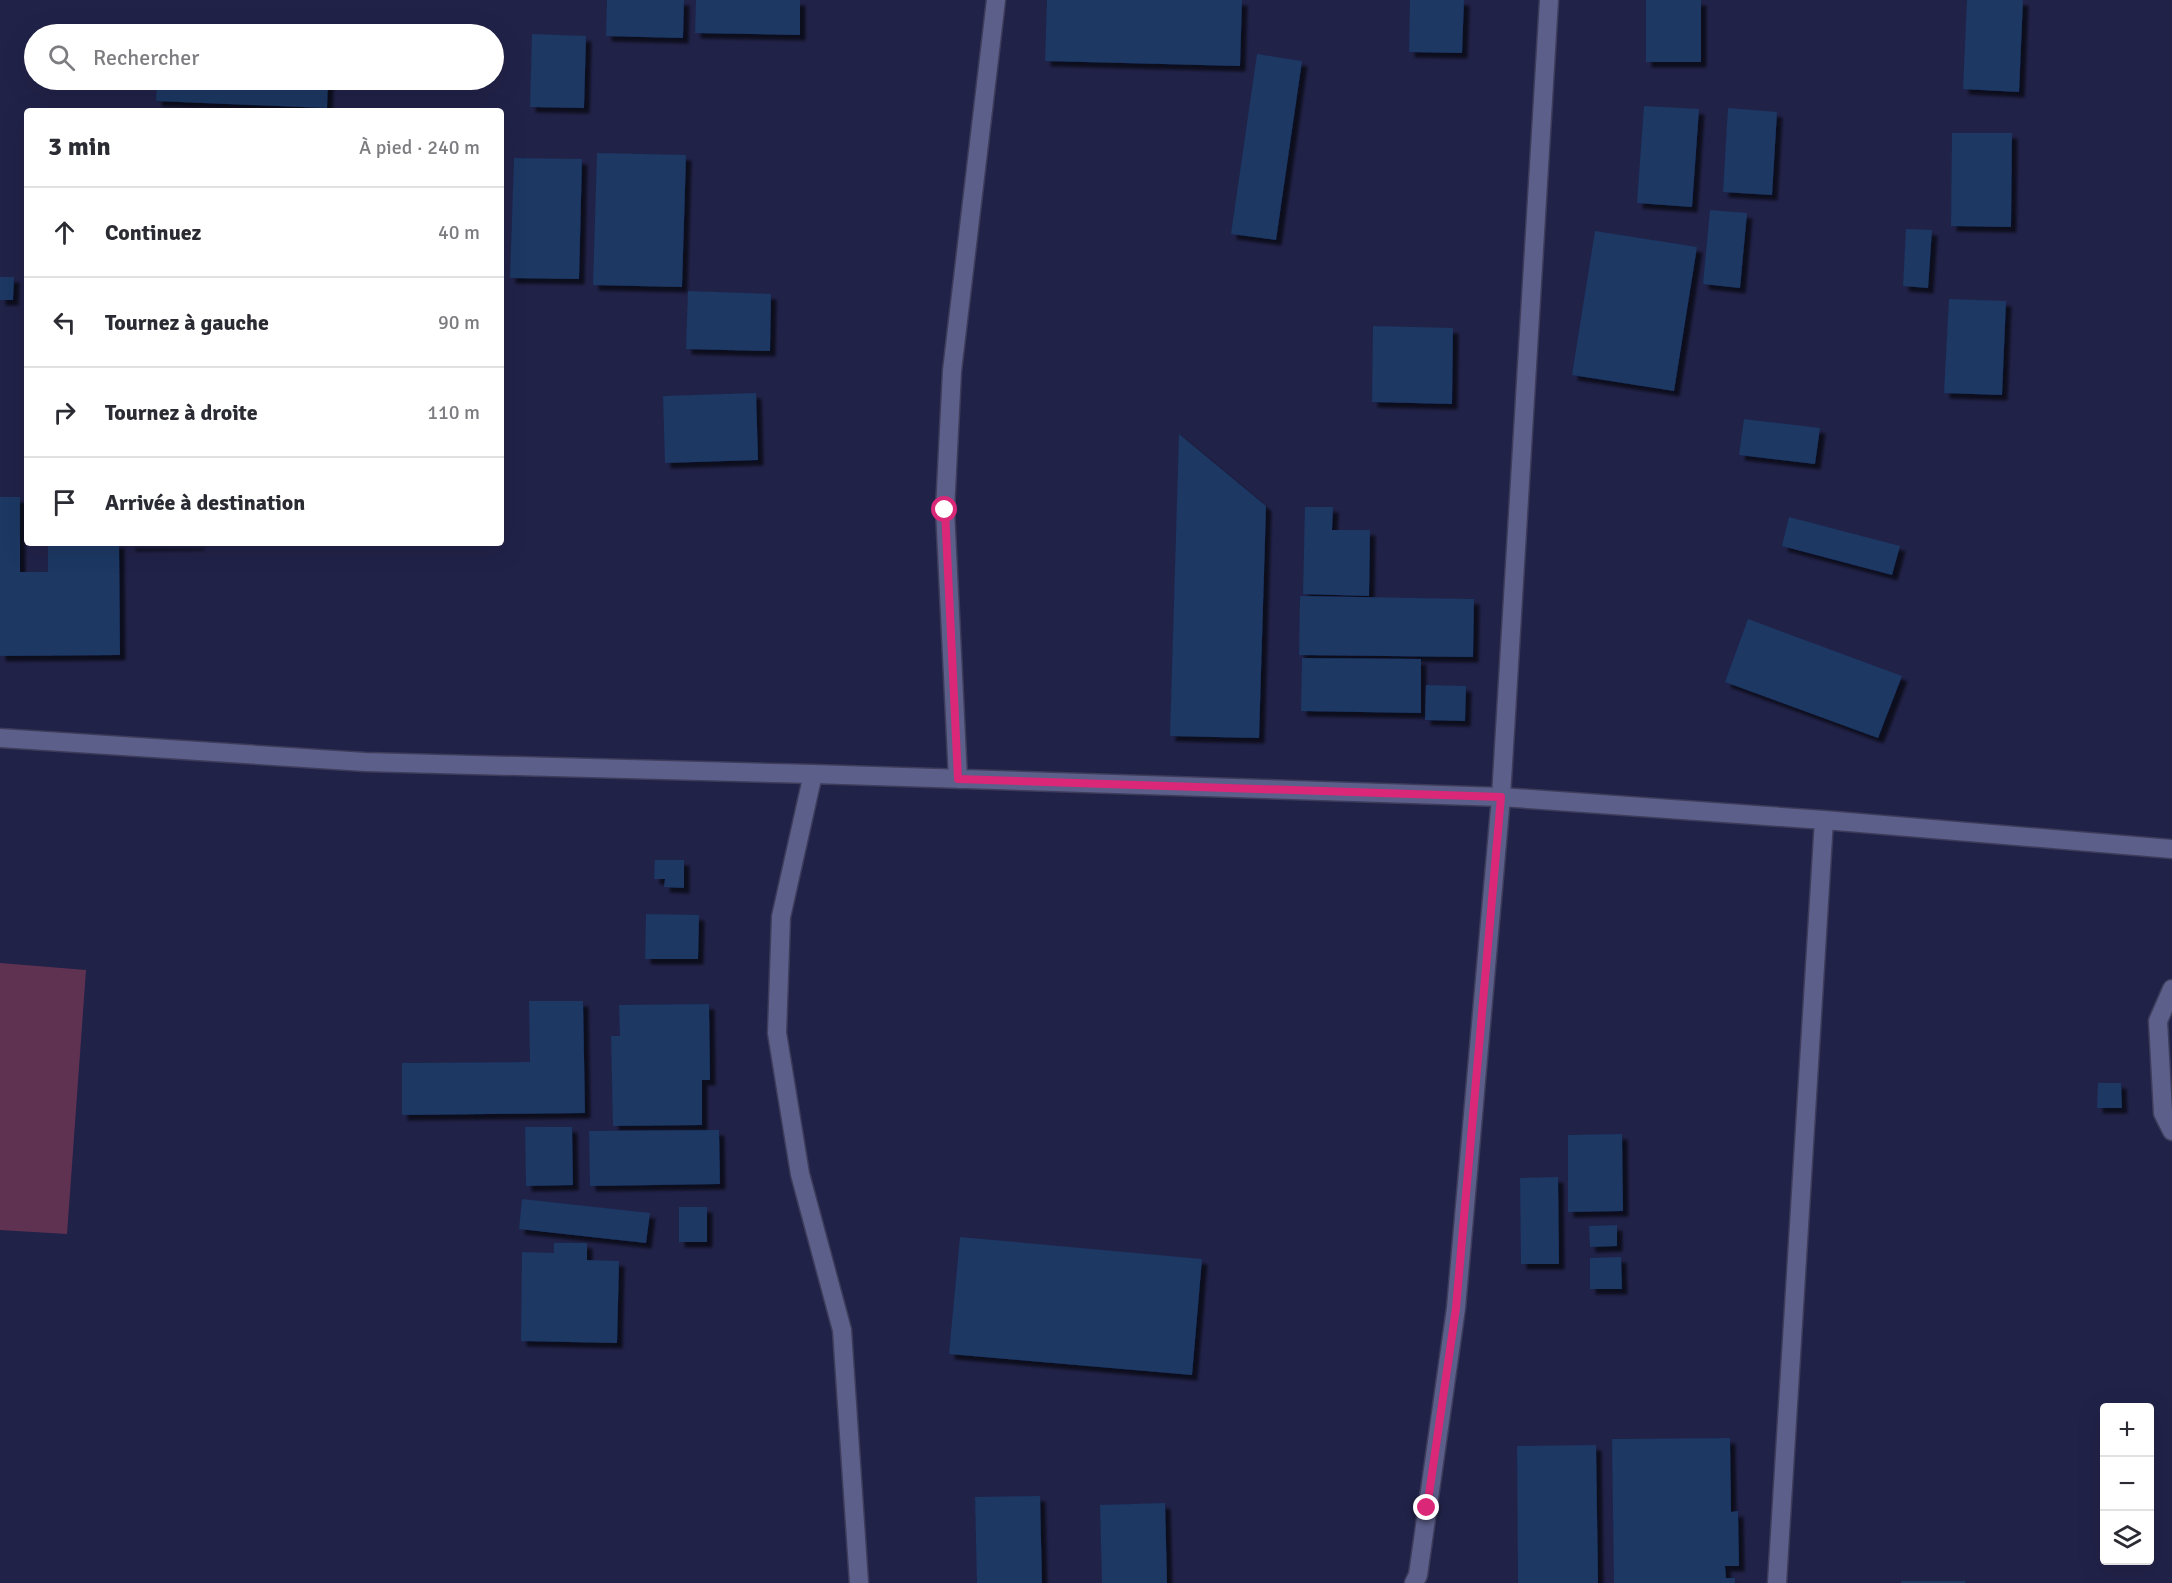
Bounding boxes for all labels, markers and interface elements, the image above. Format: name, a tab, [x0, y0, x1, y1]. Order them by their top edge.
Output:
search box	[24, 24, 504, 90]
icon: search	[45, 41, 78, 74]
text: Rechercher	[93, 44, 199, 71]
text: 3 min	[48, 131, 111, 163]
text: À pied · 240 m	[359, 135, 480, 160]
icon: ahead	[48, 216, 81, 249]
text: Continuez	[105, 219, 201, 246]
text: 40 m	[438, 220, 480, 245]
icon: left	[48, 306, 81, 339]
text: Tournez à gauche	[105, 309, 269, 336]
text: 90 m	[438, 310, 480, 335]
icon: right	[48, 396, 81, 429]
text: Tournez à droite	[105, 399, 258, 426]
text: 110 m	[427, 400, 480, 425]
icon: arrive	[48, 486, 81, 519]
text: Arrivée à destination	[105, 489, 305, 516]
route start	[931, 496, 957, 522]
map controls	[2100, 1403, 2154, 1565]
button: +	[2100, 1403, 2154, 1457]
button: −	[2100, 1457, 2154, 1511]
route end	[1413, 1494, 1439, 1520]
button: layers	[2100, 1511, 2154, 1565]

